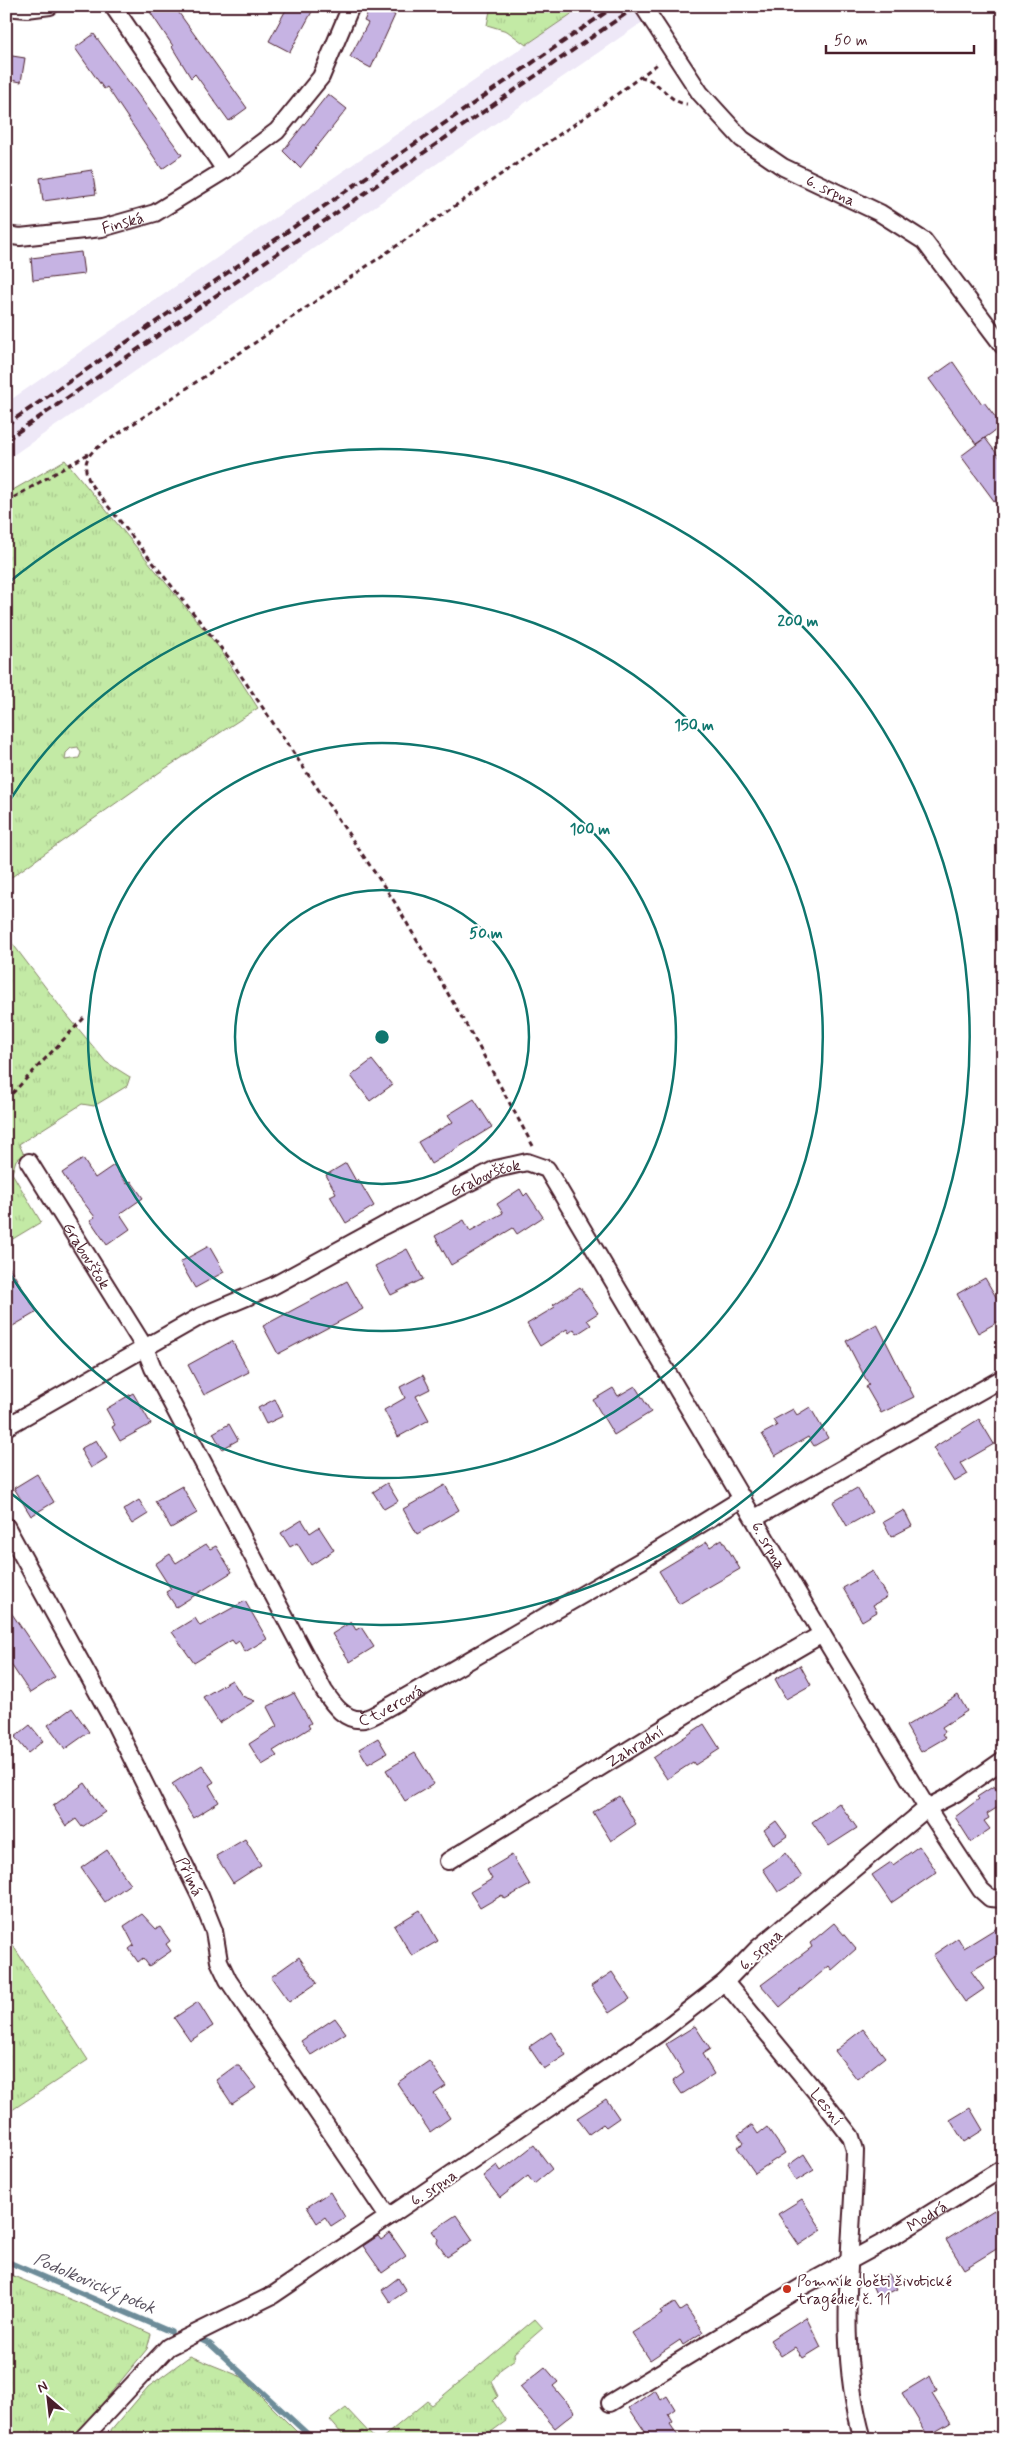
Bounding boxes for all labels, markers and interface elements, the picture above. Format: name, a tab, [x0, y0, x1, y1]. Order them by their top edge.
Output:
scale bar	[826, 22, 974, 54]
text: 50 m	[834, 31, 868, 51]
street label: 6. srpna	[802, 170, 858, 212]
street label: Finská	[99, 208, 147, 240]
text: 200 m	[778, 612, 819, 632]
text: 150 m	[674, 716, 714, 736]
text: 100 m	[570, 820, 610, 840]
text: 50 m	[469, 924, 503, 944]
centre of rings	[373, 1028, 391, 1046]
street label: Grabovščok	[447, 1155, 522, 1203]
street label: Grabovščok	[57, 1219, 115, 1294]
street label: 6. srpna	[746, 1518, 790, 1574]
street label: Čtvercová	[357, 1680, 428, 1732]
street label: Zahradní	[602, 1722, 668, 1773]
street label: Přímá	[170, 1854, 208, 1900]
street label: 6. srpna	[735, 1925, 787, 1976]
street label: Lesní	[805, 2084, 847, 2130]
street label: 6. srpna	[406, 2165, 461, 2212]
street label: Modrá	[903, 2196, 952, 2237]
water label: Podolkovický potok	[30, 2247, 159, 2320]
place label: Pomník oběti životické tragédie, č. 11	[796, 2271, 952, 2311]
marker: Pomník oběti životické tragédie, č. 11	[781, 2283, 793, 2295]
north arrow	[22, 2372, 72, 2422]
text: N	[34, 2377, 51, 2398]

